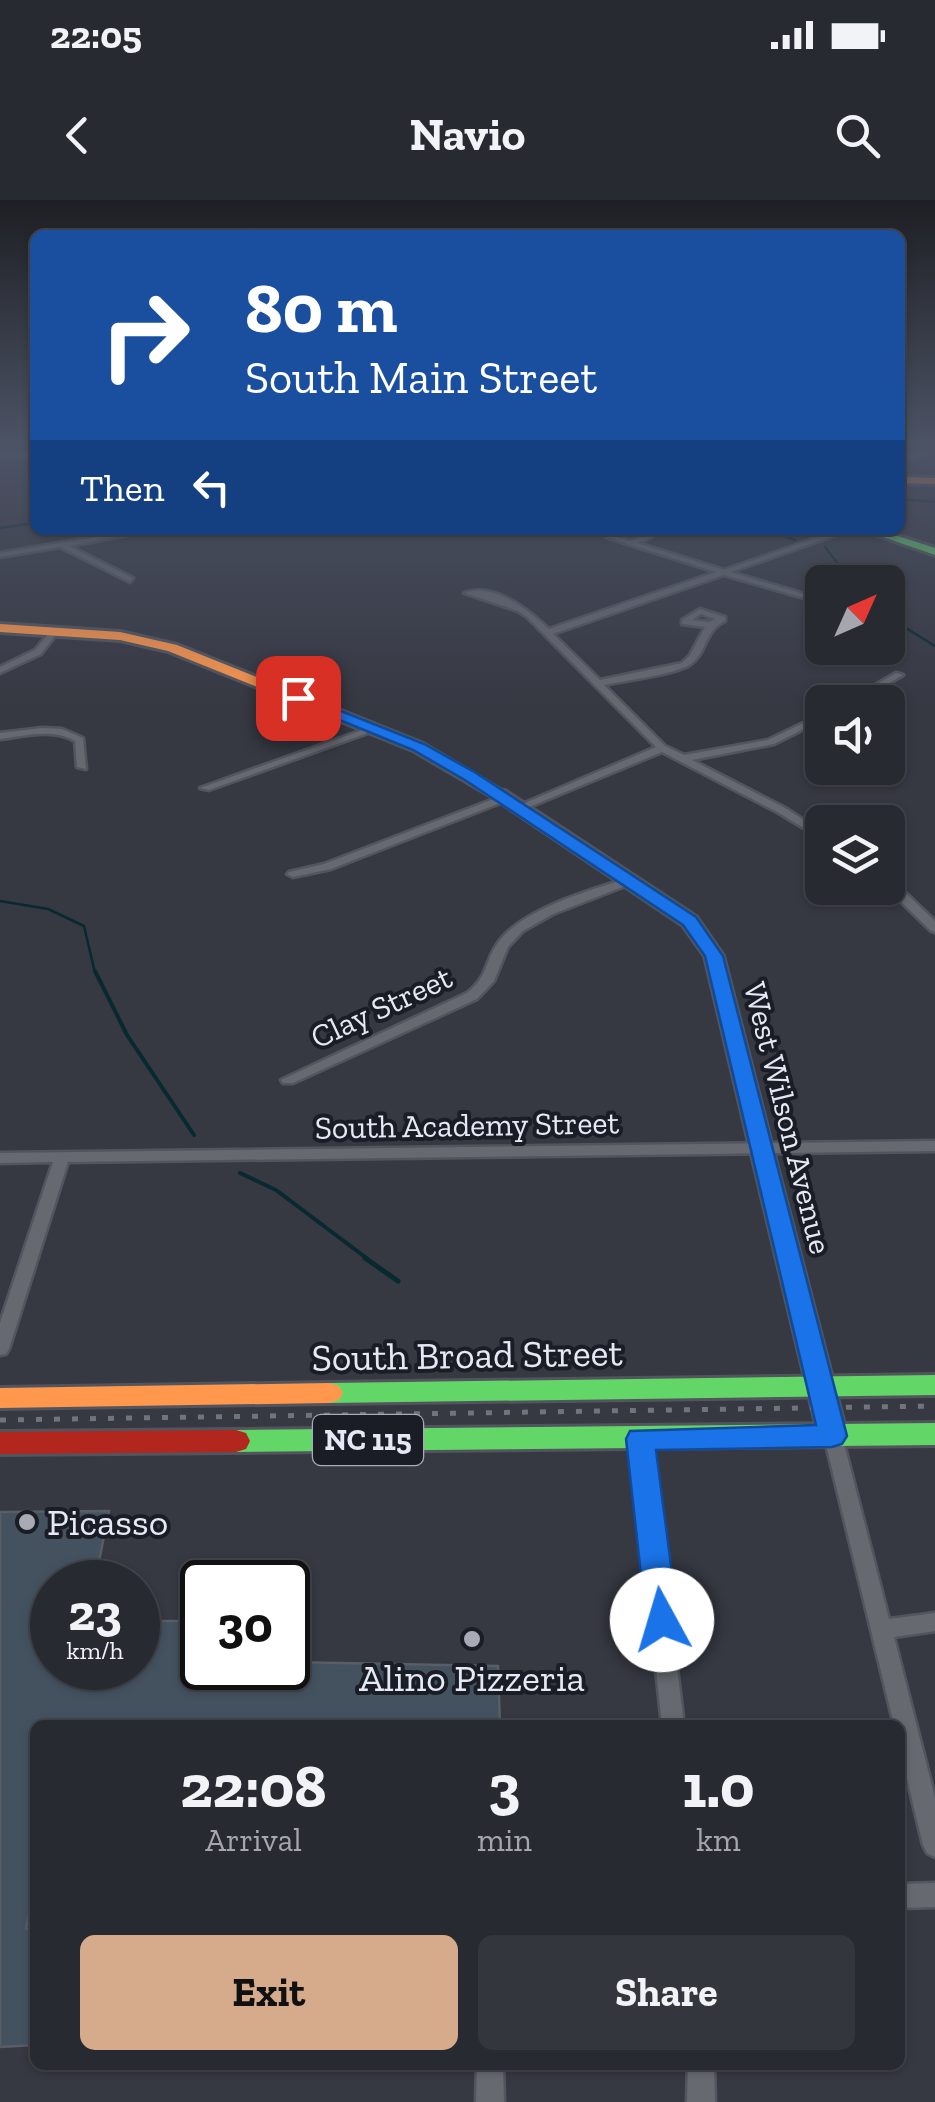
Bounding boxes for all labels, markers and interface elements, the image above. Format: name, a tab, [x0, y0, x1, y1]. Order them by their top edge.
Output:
text: 22:05	[50, 12, 142, 58]
icon: back	[50, 108, 105, 163]
text: Navio	[410, 108, 525, 162]
icon: search	[830, 108, 885, 163]
text: 80 m	[245, 266, 397, 350]
icon: right	[80, 270, 210, 400]
text: South Main Street	[245, 351, 597, 405]
icon: left	[184, 460, 239, 515]
text: Then	[80, 465, 164, 511]
north arrow	[805, 565, 905, 665]
map controls	[805, 565, 905, 905]
pin	[256, 656, 341, 741]
icon: arrive	[271, 671, 326, 726]
button: sound	[805, 685, 905, 785]
button: layers	[805, 805, 905, 905]
street label: Clay Street	[304, 958, 458, 1056]
street label: West Wilson Avenue	[736, 978, 840, 1258]
street label: South Academy Street	[314, 1103, 620, 1147]
street label: South Broad Street	[311, 1329, 623, 1381]
road number: NC 115	[313, 1415, 423, 1465]
place label: Picasso	[47, 1499, 168, 1545]
marker: Picasso	[16, 1511, 38, 1533]
speed limit sign: 30	[180, 1560, 310, 1690]
position arrow	[610, 1568, 714, 1672]
text: 23	[68, 1583, 122, 1643]
marker: Alino Pizzeria	[461, 1628, 483, 1650]
text: km/h	[66, 1635, 124, 1665]
place label: Alino Pizzeria	[359, 1655, 585, 1701]
text: 22:08	[180, 1750, 327, 1822]
text: 3	[488, 1750, 520, 1822]
text: 1.0	[682, 1750, 755, 1822]
text: Arrival	[205, 1821, 302, 1859]
text: min	[477, 1821, 532, 1859]
text: km	[696, 1821, 741, 1859]
button: Exit	[80, 1935, 458, 2050]
button: Share	[478, 1935, 855, 2050]

